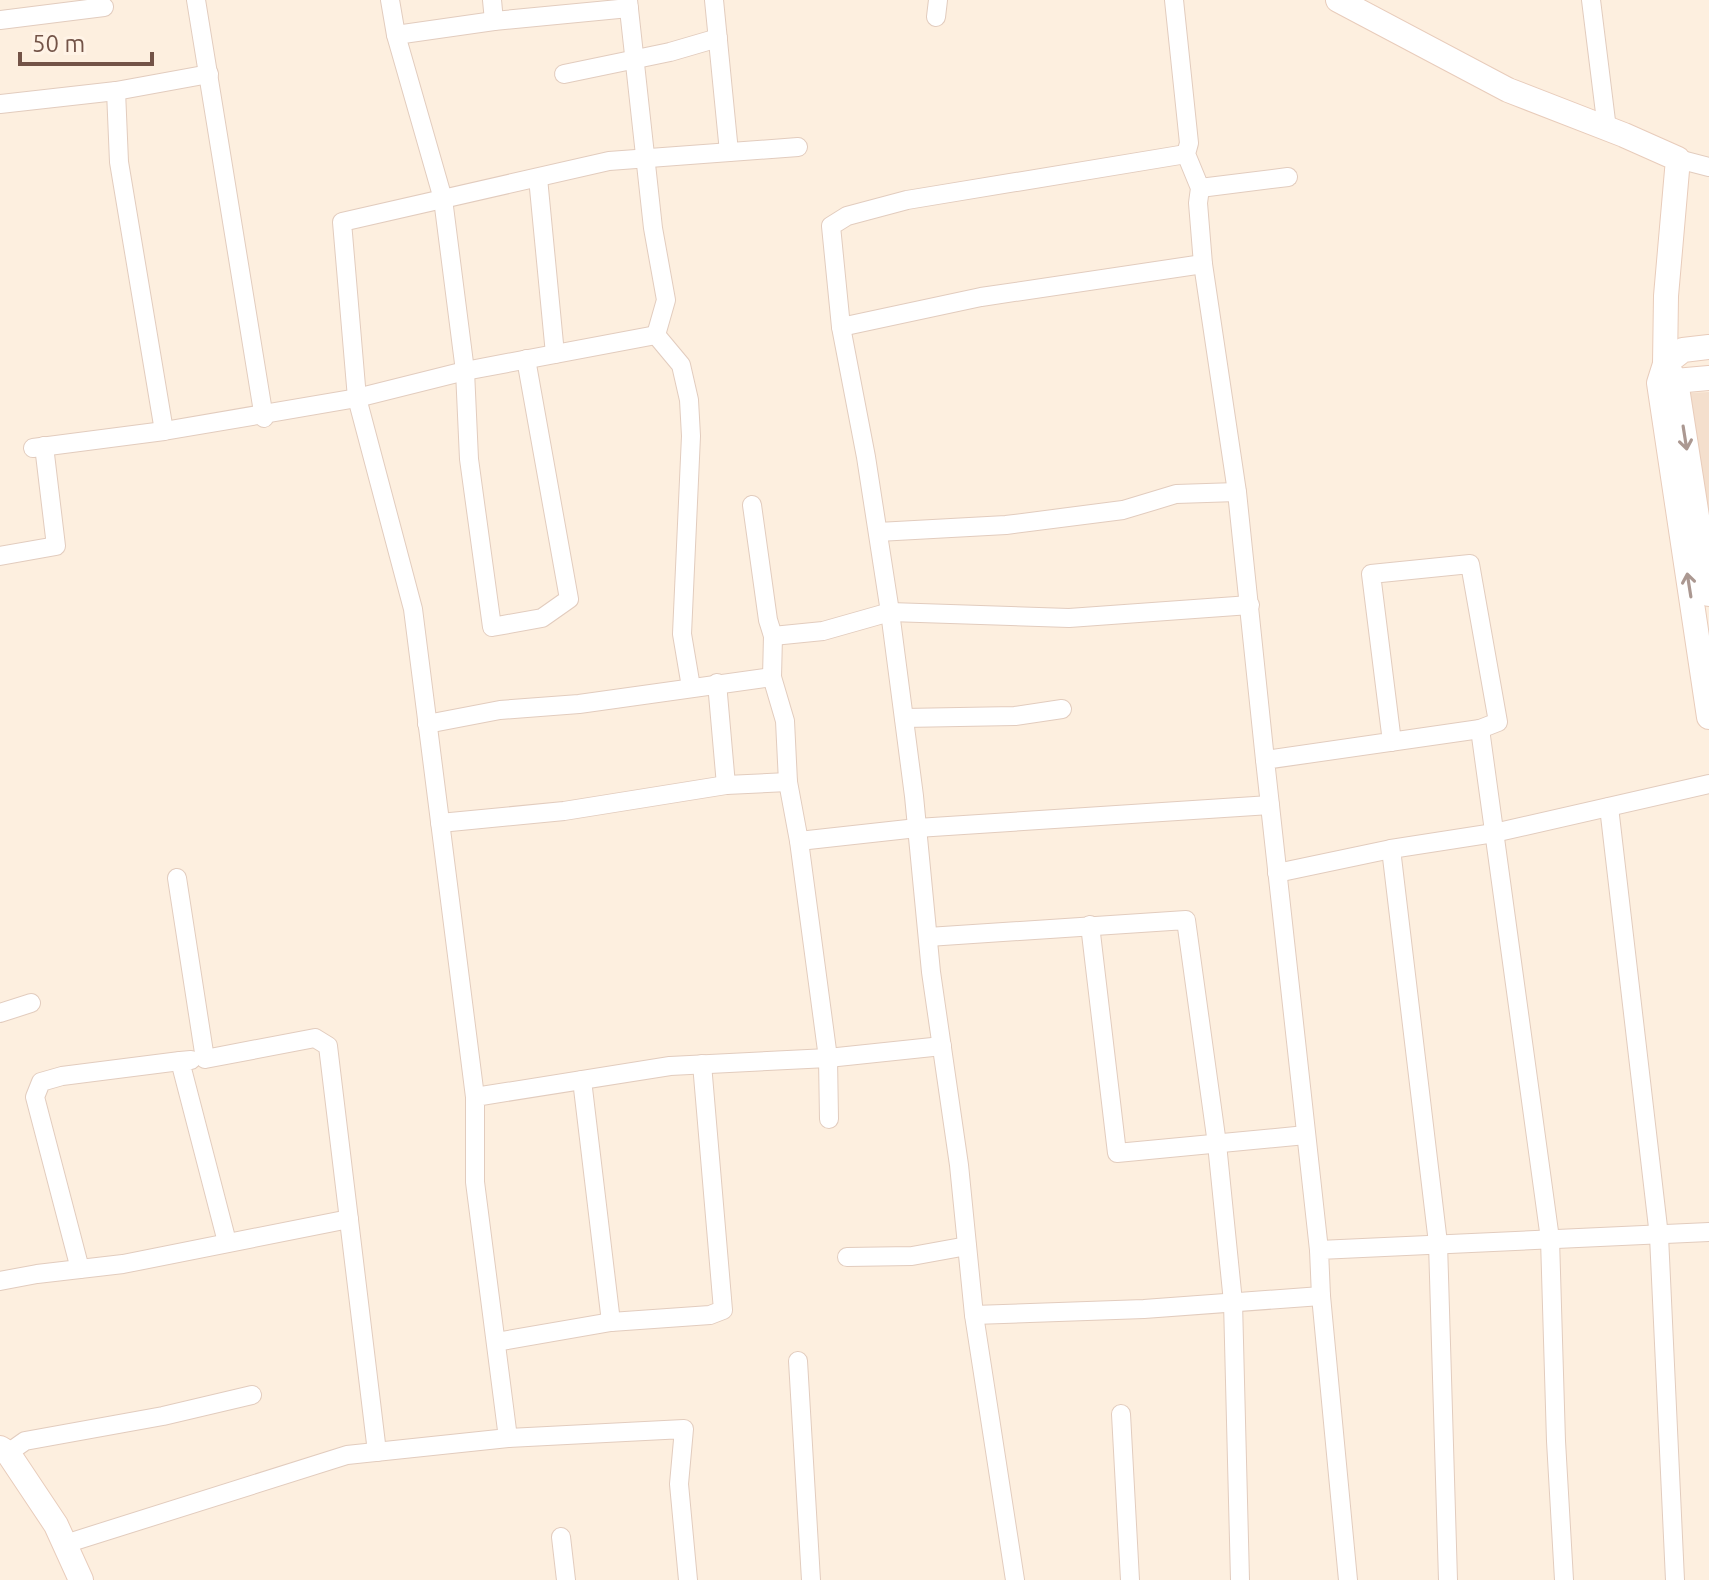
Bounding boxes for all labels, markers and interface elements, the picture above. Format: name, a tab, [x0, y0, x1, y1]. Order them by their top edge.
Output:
scale bar	[20, 16, 152, 66]
text: 50 m	[32, 30, 85, 57]
one-way arrow	[1678, 425, 1693, 450]
one-way arrow	[1681, 573, 1696, 598]

